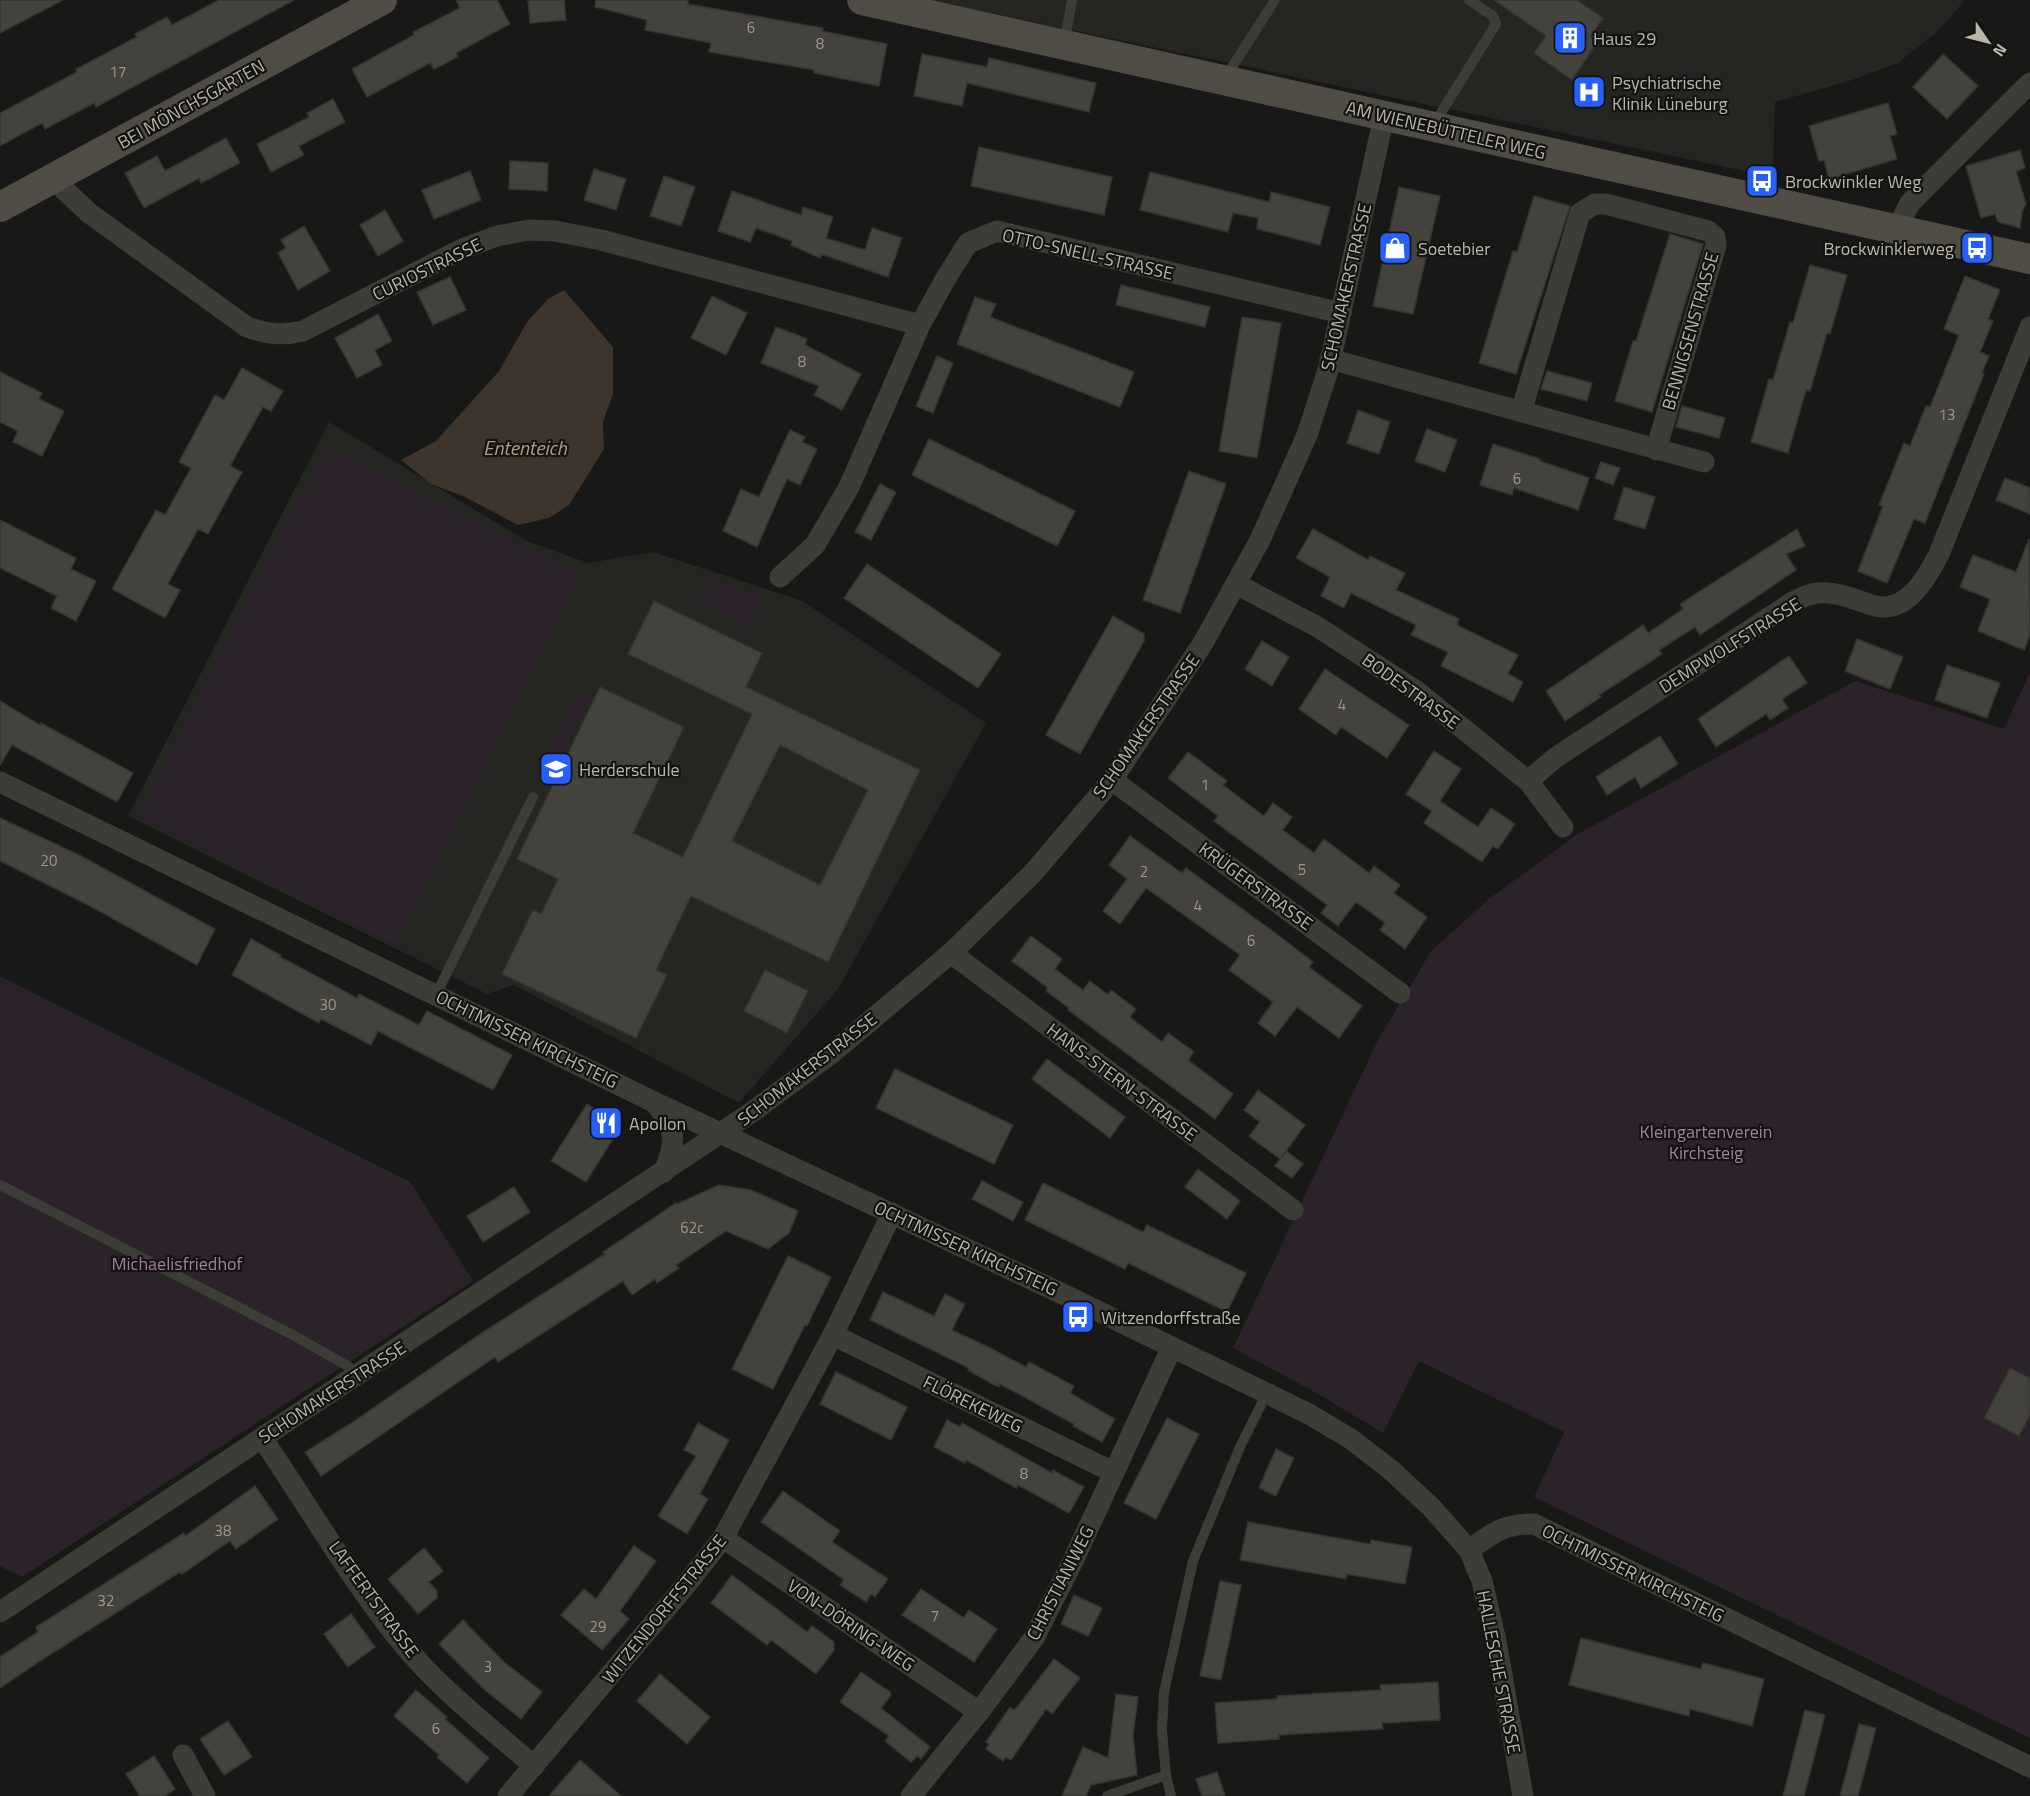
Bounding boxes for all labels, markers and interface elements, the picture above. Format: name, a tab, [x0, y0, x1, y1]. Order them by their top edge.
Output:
north arrow	[1958, 12, 2018, 72]
house number: 6	[747, 16, 755, 39]
building icon: Haus 29	[1552, 20, 1588, 56]
place label: Haus 29	[1593, 25, 1656, 52]
house number: 8	[816, 32, 824, 55]
text: N	[1987, 39, 2013, 62]
street label: BEI MÖNCHSGARTEN	[112, 52, 270, 156]
house number: 17	[110, 60, 126, 83]
place label: Psychiatrische Klinik Lüneburg	[1612, 69, 1728, 117]
hospital icon: Psychiatrische Klinik Lüneburg	[1571, 74, 1607, 110]
street label: AM WIENEBÜTTELER WEG	[1343, 94, 1549, 166]
bus stop icon: Brockwinkler Weg	[1744, 163, 1780, 199]
place label: Brockwinkler Weg	[1785, 168, 1921, 195]
street label: SCHOMAKERSTRASSE	[1314, 201, 1378, 373]
street label: OTTO-SNELL-STRASSE	[1000, 221, 1176, 287]
shop icon: Soetebier	[1377, 230, 1413, 266]
bus stop icon: Brockwinklerweg	[1959, 230, 1995, 266]
street label: CURIOSTRASSE	[368, 231, 486, 307]
place label: Soetebier	[1418, 235, 1490, 262]
place label: Brockwinklerweg	[1824, 235, 1954, 262]
street label: BENNIGSENSTRASSE	[1655, 249, 1725, 413]
house number: 8	[798, 350, 806, 373]
house number: 13	[1939, 403, 1955, 426]
water label: Ententeich	[483, 432, 568, 463]
house number: 6	[1513, 467, 1521, 490]
street label: DEMPWOLFSTRASSE	[1654, 590, 1806, 700]
street label: BODESTRASSE	[1357, 646, 1465, 736]
street label: SCHOMAKERSTRASSE	[1086, 648, 1206, 804]
house number: 4	[1338, 693, 1346, 716]
school or university icon: Herderschule	[538, 751, 574, 787]
place label: Herderschule	[579, 756, 680, 783]
house number: 1	[1201, 773, 1209, 796]
street label: KRÜGERSTRASSE	[1193, 835, 1319, 937]
house number: 20	[41, 849, 57, 872]
house number: 5	[1298, 858, 1306, 881]
house number: 2	[1140, 860, 1148, 883]
house number: 4	[1194, 894, 1202, 917]
house number: 6	[1247, 929, 1255, 952]
street label: OCHTMISSER KIRCHSTEIG	[431, 983, 623, 1095]
house number: 30	[320, 993, 336, 1016]
street label: SCHOMAKERSTRASSE	[731, 1006, 883, 1132]
street label: HANS-STERN-STRASSE	[1041, 1016, 1203, 1148]
restaurant icon: Apollon	[588, 1105, 624, 1141]
place label: Apollon	[629, 1110, 686, 1137]
park label: Kleingartenverein Kirchsteig	[1640, 1118, 1772, 1166]
street label: OCHTMISSER KIRCHSTEIG	[870, 1194, 1062, 1302]
house number: 62c	[680, 1216, 704, 1239]
park label: Michaelisfriedhof	[111, 1250, 243, 1277]
bus stop icon: Witzendorffstraße	[1060, 1299, 1096, 1335]
place label: Witzendorffstraße	[1101, 1304, 1241, 1331]
street label: SCHOMAKERSTRASSE	[253, 1334, 411, 1450]
street label: FLÖREKEWEG	[919, 1368, 1027, 1440]
house number: 8	[1020, 1462, 1028, 1485]
street label: OCHTMISSER KIRCHSTEIG	[1537, 1517, 1729, 1629]
house number: 38	[215, 1519, 231, 1542]
street label: CHRISTIANIWEG	[1020, 1521, 1100, 1645]
street label: WITZENDORFFSTRASSE	[595, 1529, 733, 1689]
street label: LAFFERTSTRASSE	[322, 1535, 426, 1663]
street label: VON-DÖRING-WEG	[782, 1572, 920, 1678]
street label: HALLESCHE STRASSE	[1470, 1588, 1528, 1756]
house number: 32	[98, 1589, 114, 1612]
house number: 7	[931, 1604, 939, 1627]
house number: 29	[590, 1615, 606, 1638]
house number: 3	[484, 1655, 492, 1678]
house number: 6	[432, 1717, 440, 1740]

